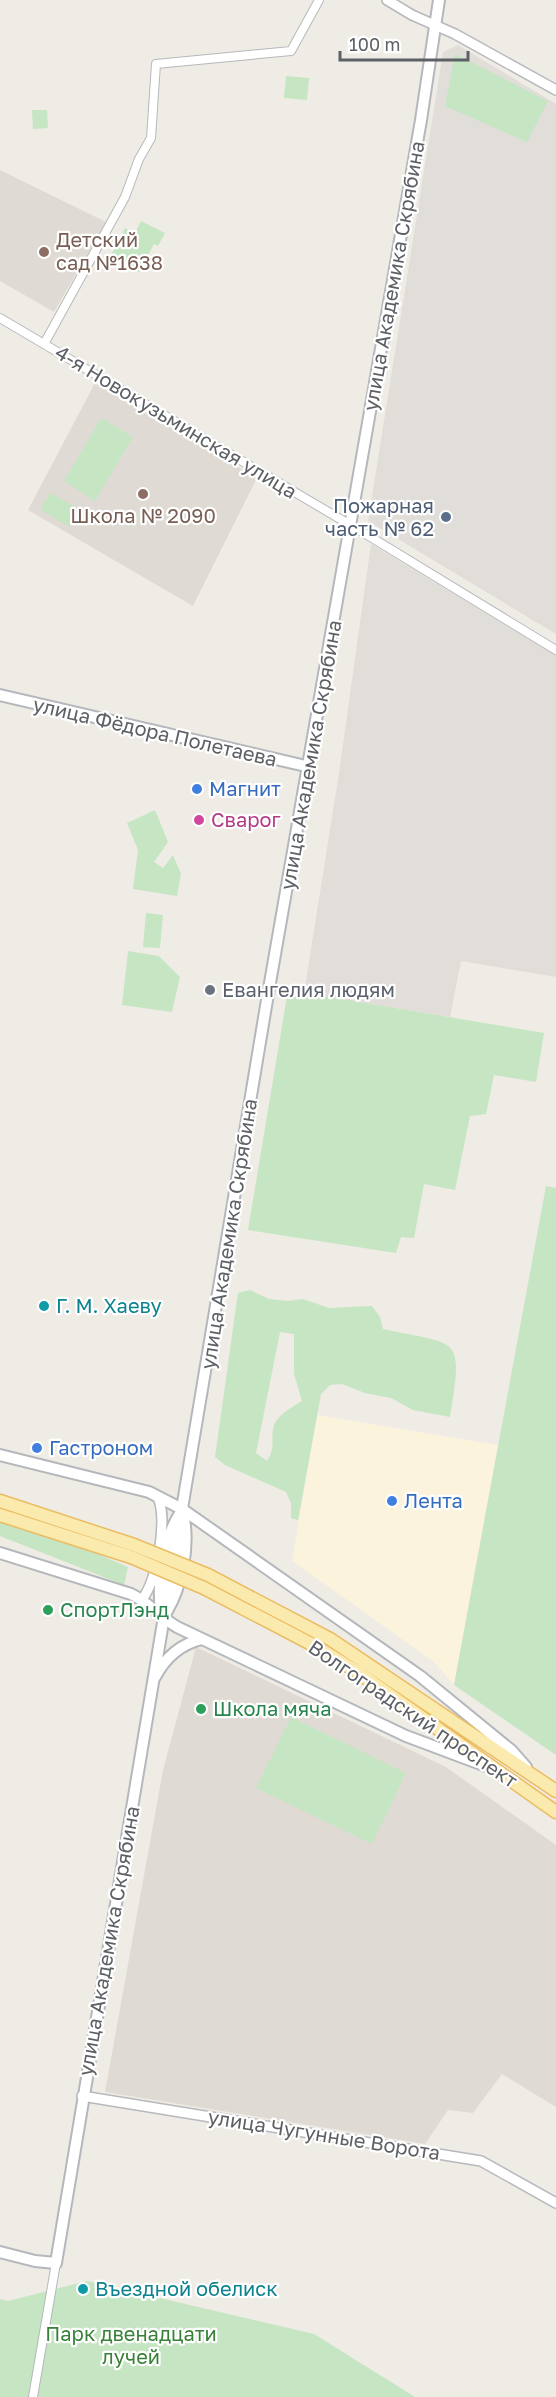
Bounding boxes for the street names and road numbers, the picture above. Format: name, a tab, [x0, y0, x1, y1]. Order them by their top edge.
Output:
street label: улица Академика Скрябина	[357, 139, 429, 413]
street label: 4-я Новокузьминская улица	[51, 339, 302, 503]
street label: улица Академика Скрябина	[274, 618, 346, 892]
street label: улица Фёдора Полетаева	[31, 691, 280, 771]
street label: улица Академика Скрябина	[195, 1097, 261, 1371]
street label: Волгоградский проспект	[305, 1634, 523, 1792]
street label: улица Академика Скрябина	[72, 1804, 144, 2078]
street label: улица Чугунные Ворота	[206, 2104, 442, 2164]

